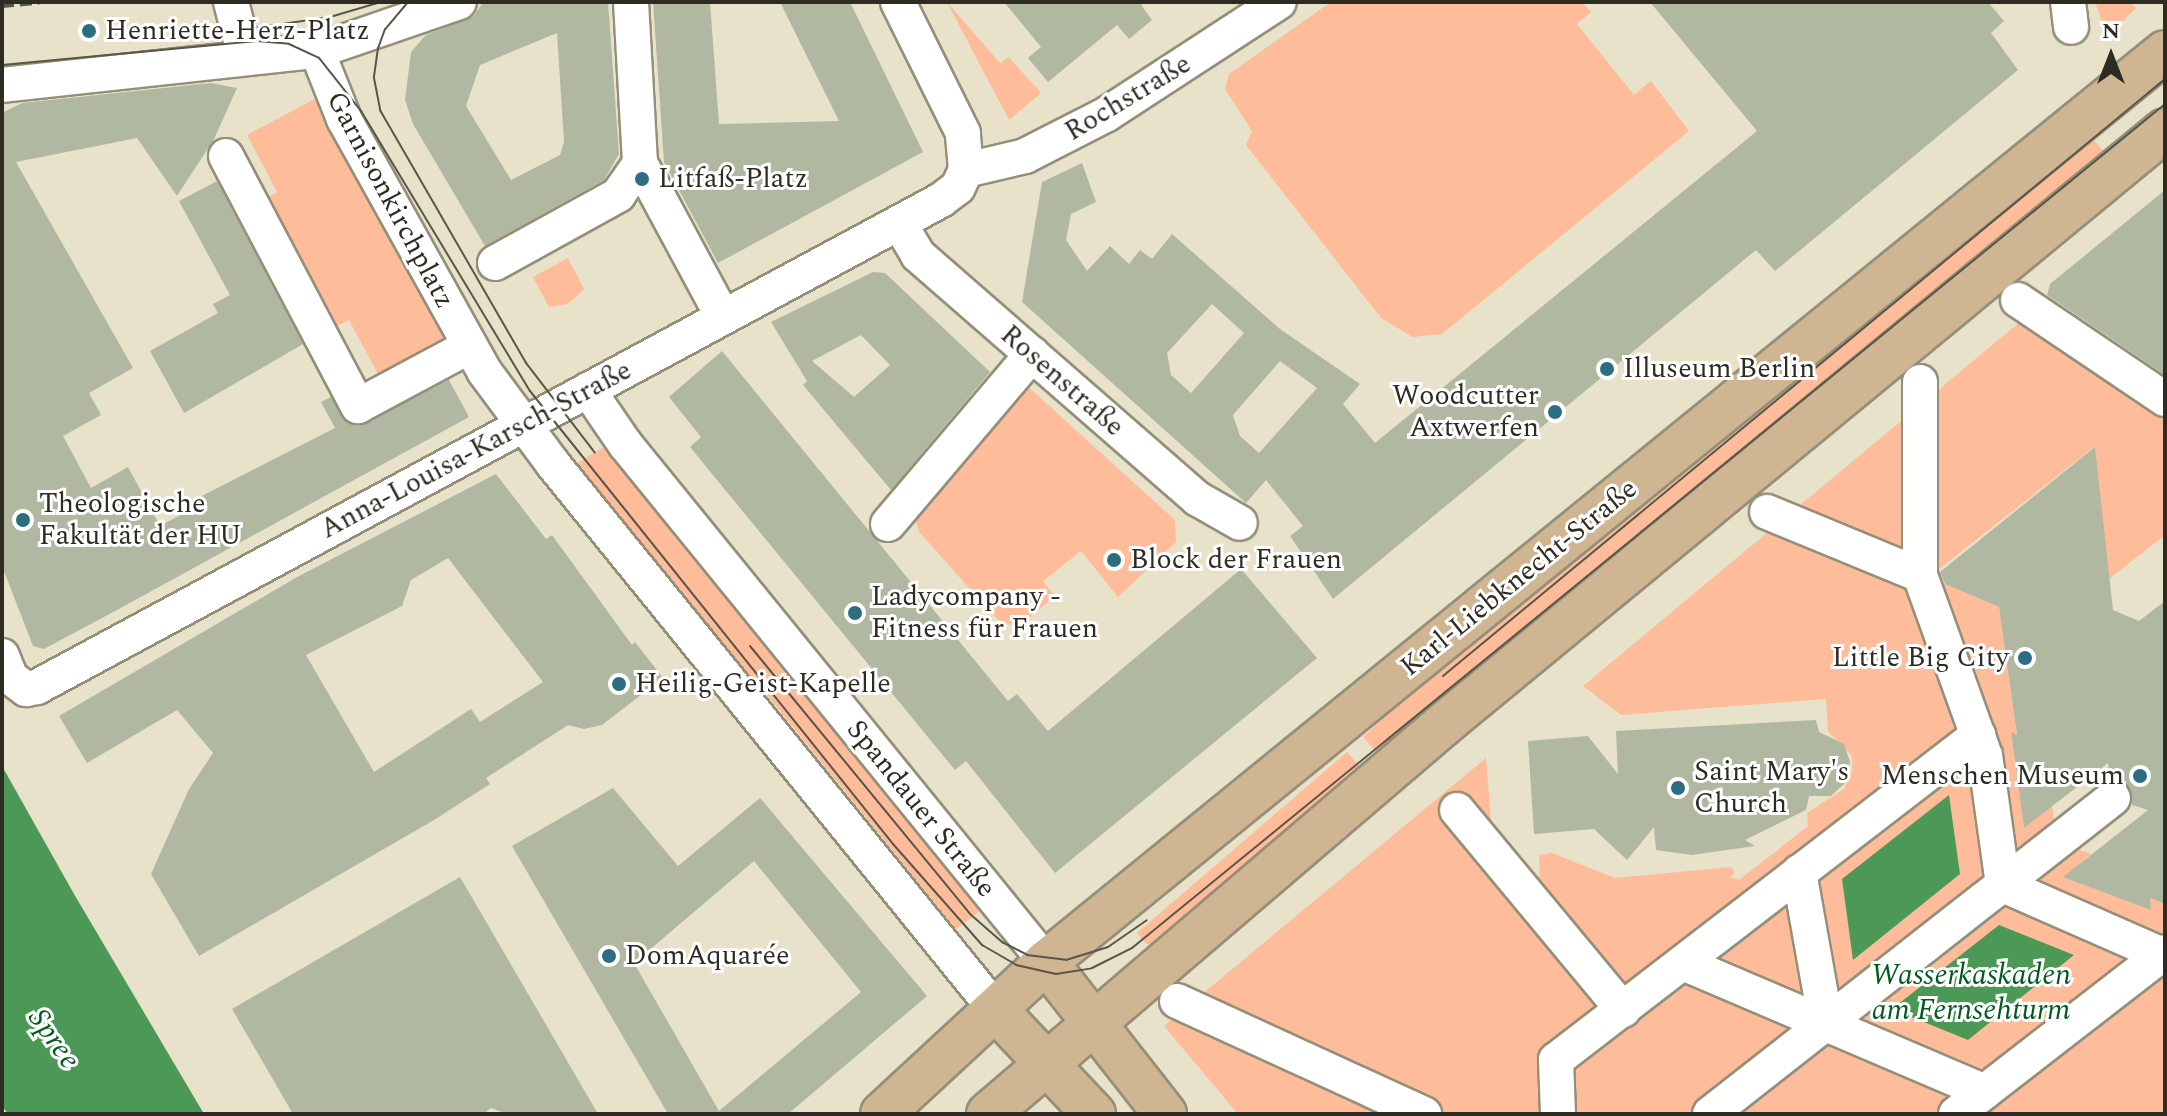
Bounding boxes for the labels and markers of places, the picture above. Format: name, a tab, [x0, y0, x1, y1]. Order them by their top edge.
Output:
place label: Henriette-Herz-Platz	[105, 14, 370, 48]
marker: Henriette-Herz-Platz	[80, 22, 98, 40]
place label: Litfaß-Platz	[658, 162, 808, 196]
marker: Litfaß-Platz	[633, 170, 651, 188]
place label: Illuseum Berlin	[1623, 352, 1815, 386]
marker: Illuseum Berlin	[1598, 360, 1616, 378]
place label: Woodcutter Axtwerfen	[1392, 379, 1539, 445]
marker: Woodcutter Axtwerfen	[1546, 403, 1564, 421]
place label: Theologische Fakultät der HU	[39, 487, 242, 553]
marker: Theologische Fakultät der HU	[14, 511, 32, 529]
place label: Block der Frauen	[1130, 543, 1342, 577]
marker: Block der Frauen	[1105, 551, 1123, 569]
place label: Ladycompany - Fitness für Frauen	[871, 580, 1098, 646]
marker: Ladycompany - Fitness für Frauen	[846, 604, 864, 622]
place label: Little Big City	[1832, 641, 2009, 675]
marker: Little Big City	[2016, 649, 2034, 667]
place label: Heilig-Geist-Kapelle	[635, 667, 891, 701]
marker: Heilig-Geist-Kapelle	[610, 675, 628, 693]
place label: Saint Mary's Church	[1694, 755, 1849, 821]
place label: Menschen Museum	[1881, 759, 2124, 793]
marker: Menschen Museum	[2131, 767, 2149, 785]
marker: Saint Mary's Church	[1669, 779, 1687, 797]
place label: DomAquarée	[625, 939, 790, 973]
marker: DomAquarée	[600, 947, 618, 965]

